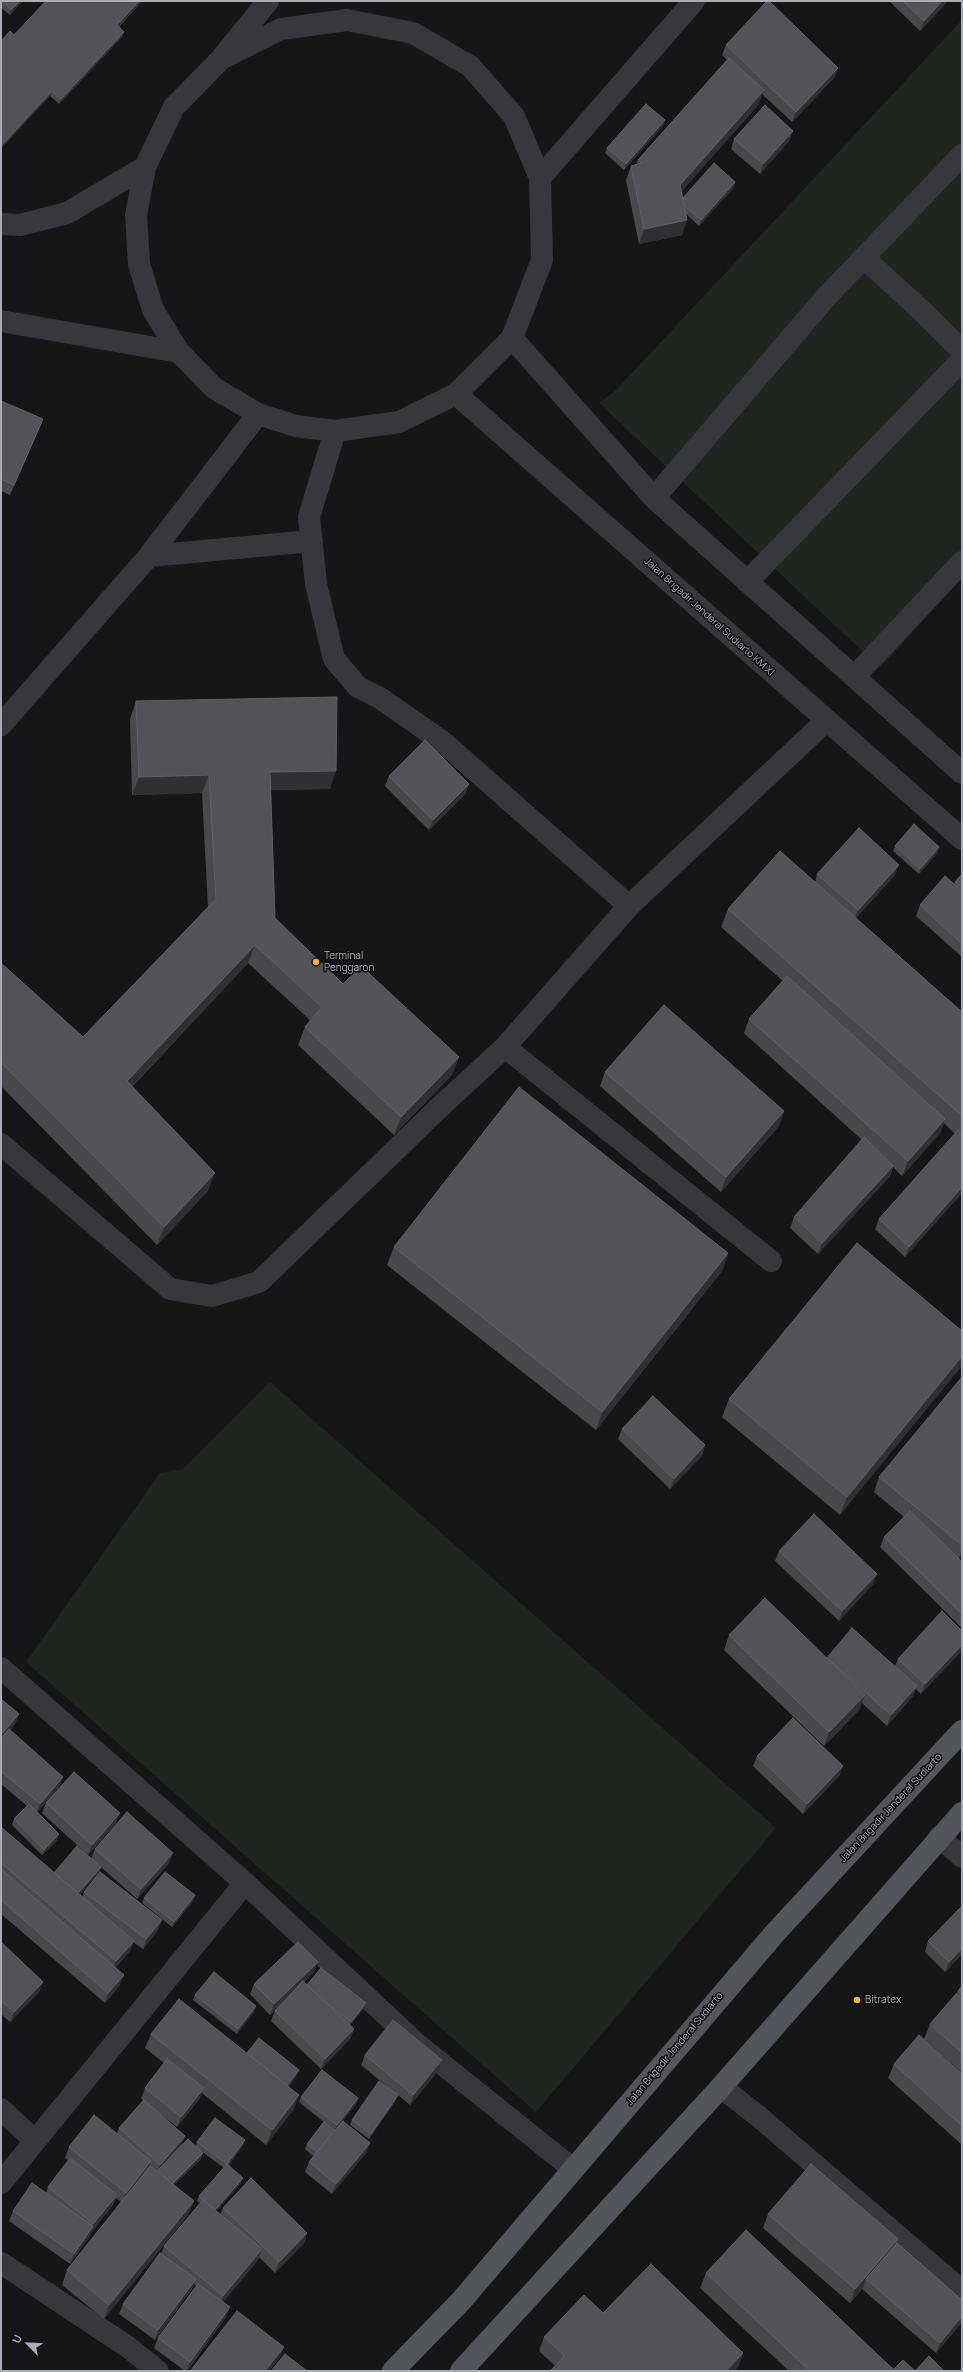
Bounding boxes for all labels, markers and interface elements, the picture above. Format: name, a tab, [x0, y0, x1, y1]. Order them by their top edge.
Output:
street label: Jalan Brigadir Jenderal Sudiarto KM XI	[642, 555, 776, 679]
place label: Terminal Penggaron	[324, 950, 374, 974]
marker: Terminal Penggaron	[311, 957, 321, 967]
street label: Jalan Brigadir Jenderal Sudiarto	[838, 1751, 944, 1865]
street label: Jalan Brigadir Jenderal Sudiarto	[624, 1990, 726, 2108]
place label: Bitratex	[865, 1994, 901, 2006]
marker: Bitratex	[852, 1995, 862, 2005]
north arrow	[8, 2324, 48, 2364]
text: U	[8, 2332, 25, 2346]

